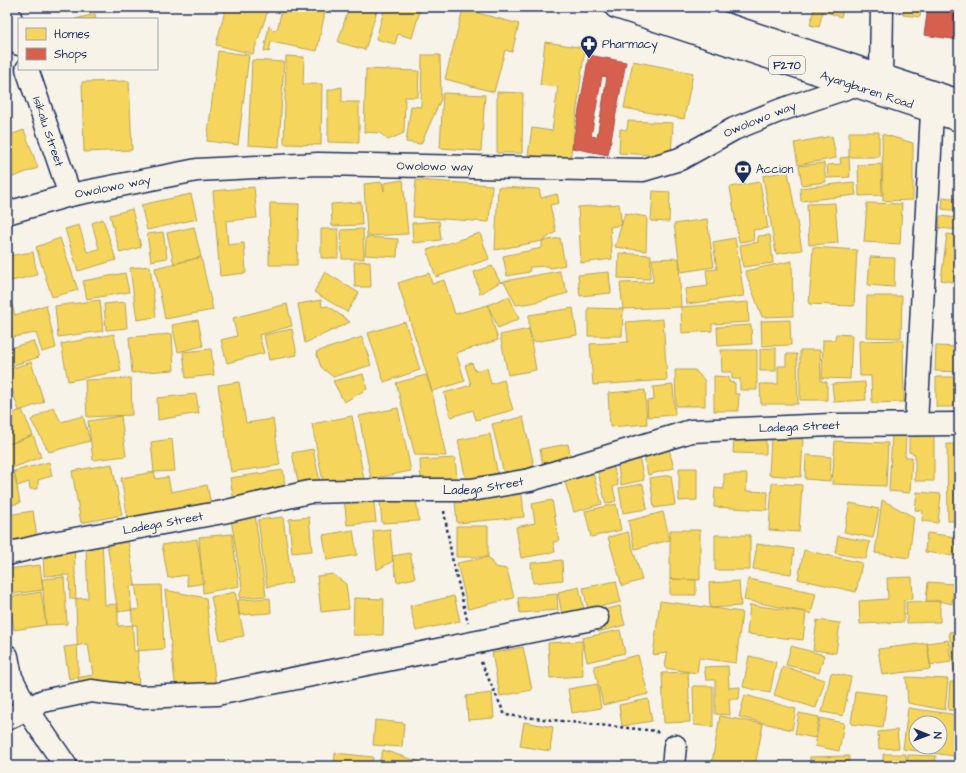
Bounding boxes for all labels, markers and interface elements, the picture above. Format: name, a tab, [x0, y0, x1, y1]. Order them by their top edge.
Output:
legend	[18, 18, 158, 70]
text: Homes	[54, 26, 90, 43]
pharmacy icon: Pharmacy	[579, 34, 599, 59]
place label: Pharmacy	[602, 36, 658, 54]
text: Shops	[54, 46, 87, 63]
road number: F270	[769, 56, 805, 74]
street label: Ayangburen Road	[818, 66, 915, 113]
street label: Isikalu Street	[28, 94, 68, 169]
street label: Owolowo way	[720, 97, 799, 142]
street label: Owolowo way	[396, 157, 474, 176]
bank icon: Accion	[733, 159, 753, 184]
place label: Accion	[756, 161, 793, 178]
street label: Owolowo way	[73, 171, 153, 202]
street label: Ladega Street	[758, 416, 840, 437]
street label: Ladega Street	[443, 473, 525, 500]
street label: Ladega Street	[121, 507, 205, 539]
north arrow	[908, 715, 948, 755]
text: N	[930, 732, 945, 739]

